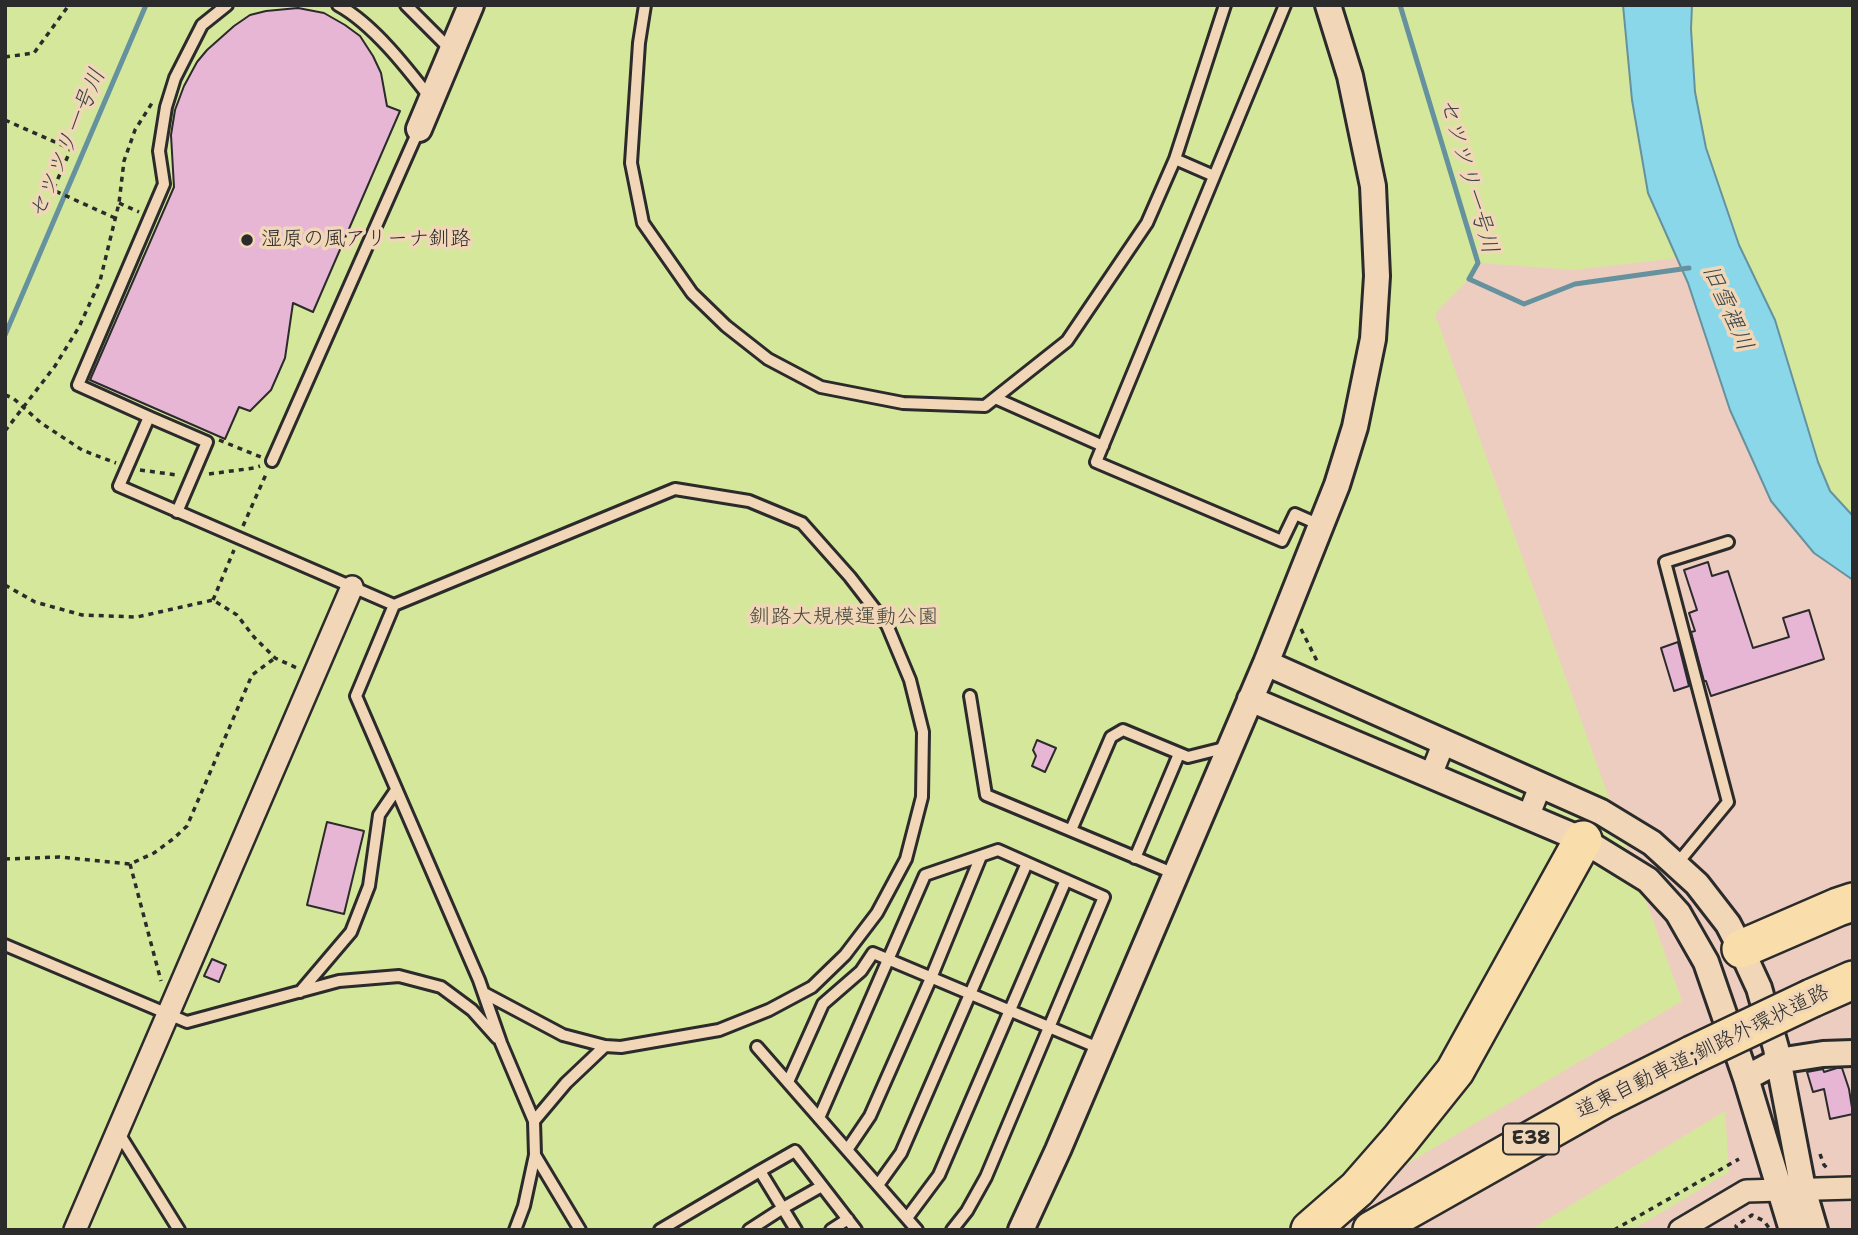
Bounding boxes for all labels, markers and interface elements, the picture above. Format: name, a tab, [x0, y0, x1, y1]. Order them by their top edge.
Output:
water label: セツツリ一号川	[24, 65, 112, 223]
water label: セツツリ一号川	[1433, 95, 1503, 257]
place label: 湿原の風アリーナ釧路	[261, 227, 471, 253]
marker: 湿原の風アリーナ釧路	[239, 232, 255, 248]
water label: 旧雪裡川	[1696, 260, 1758, 356]
park label: 釧路大規模運動公園	[750, 605, 938, 631]
street label: 道東自動車道;釧路外環状道路	[1572, 980, 1834, 1124]
road number: E38	[1503, 1124, 1559, 1154]

